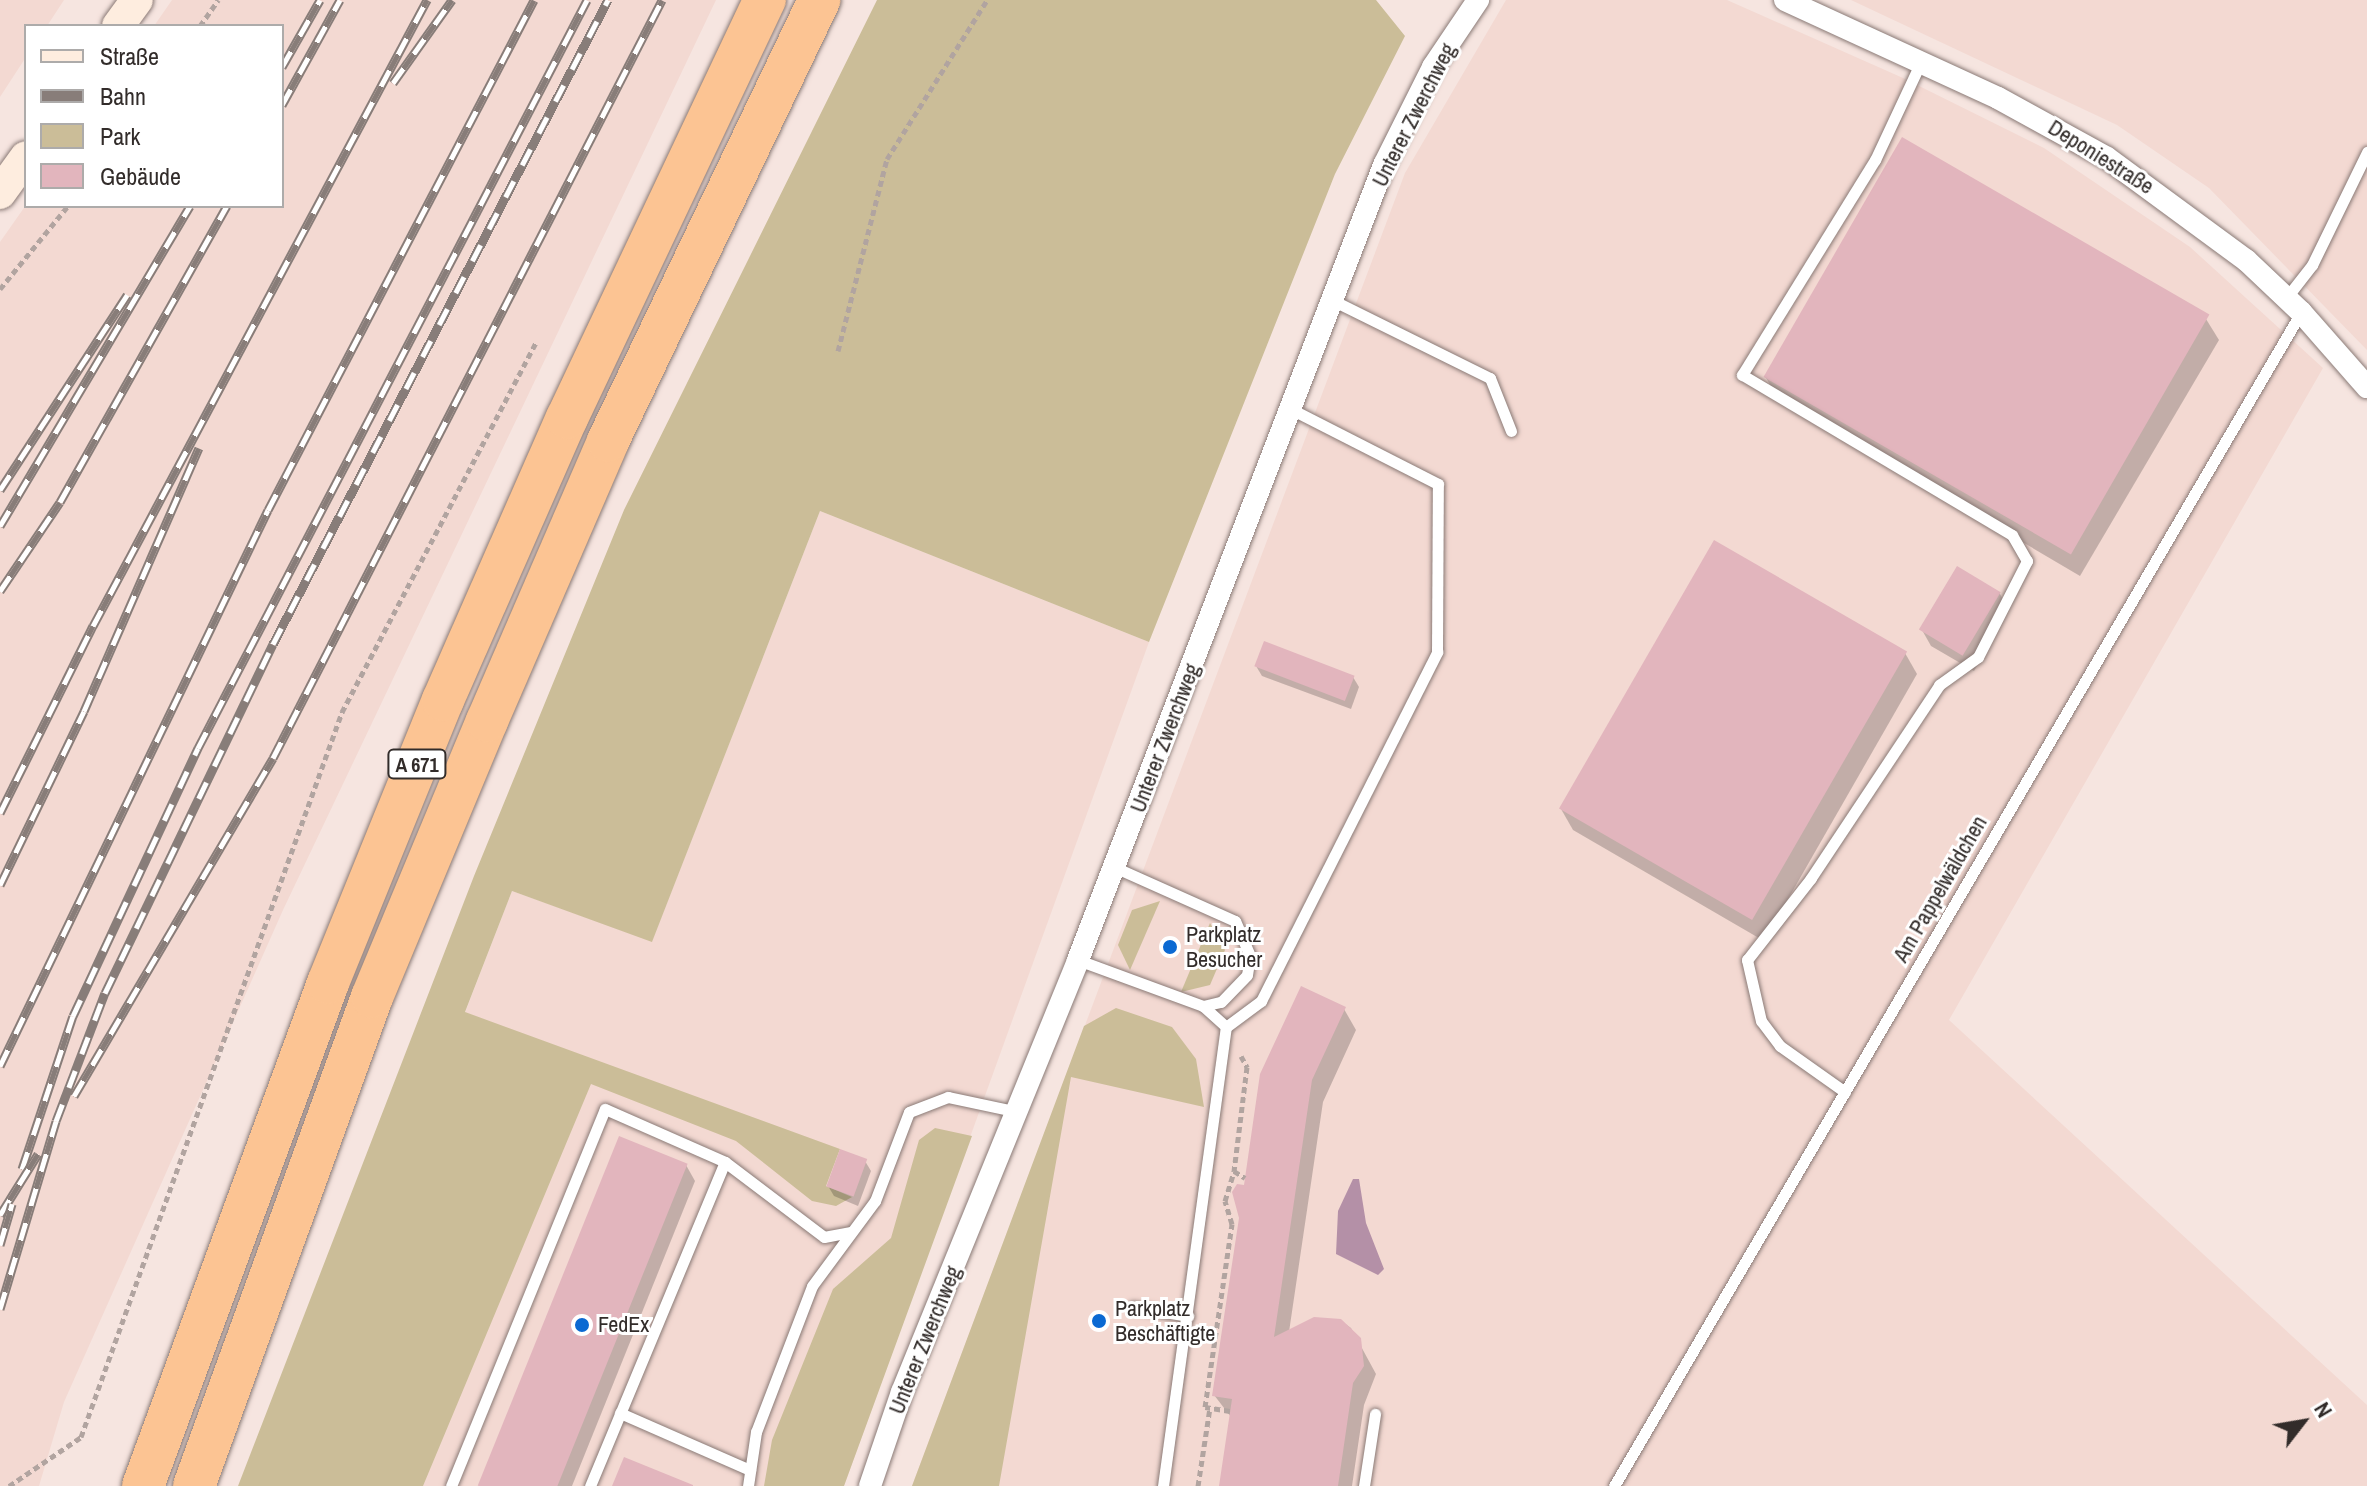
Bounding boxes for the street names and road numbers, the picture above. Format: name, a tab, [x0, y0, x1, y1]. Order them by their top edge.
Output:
street label: Unterer Zwerchweg	[1367, 39, 1461, 191]
street label: Deponiestraße	[2043, 114, 2159, 200]
street label: Unterer Zwerchweg	[1124, 660, 1206, 816]
road number: A 671	[387, 748, 447, 780]
street label: Am Pappelwäldchen	[1887, 811, 1993, 967]
street label: Unterer Zwerchweg	[883, 1262, 967, 1418]

